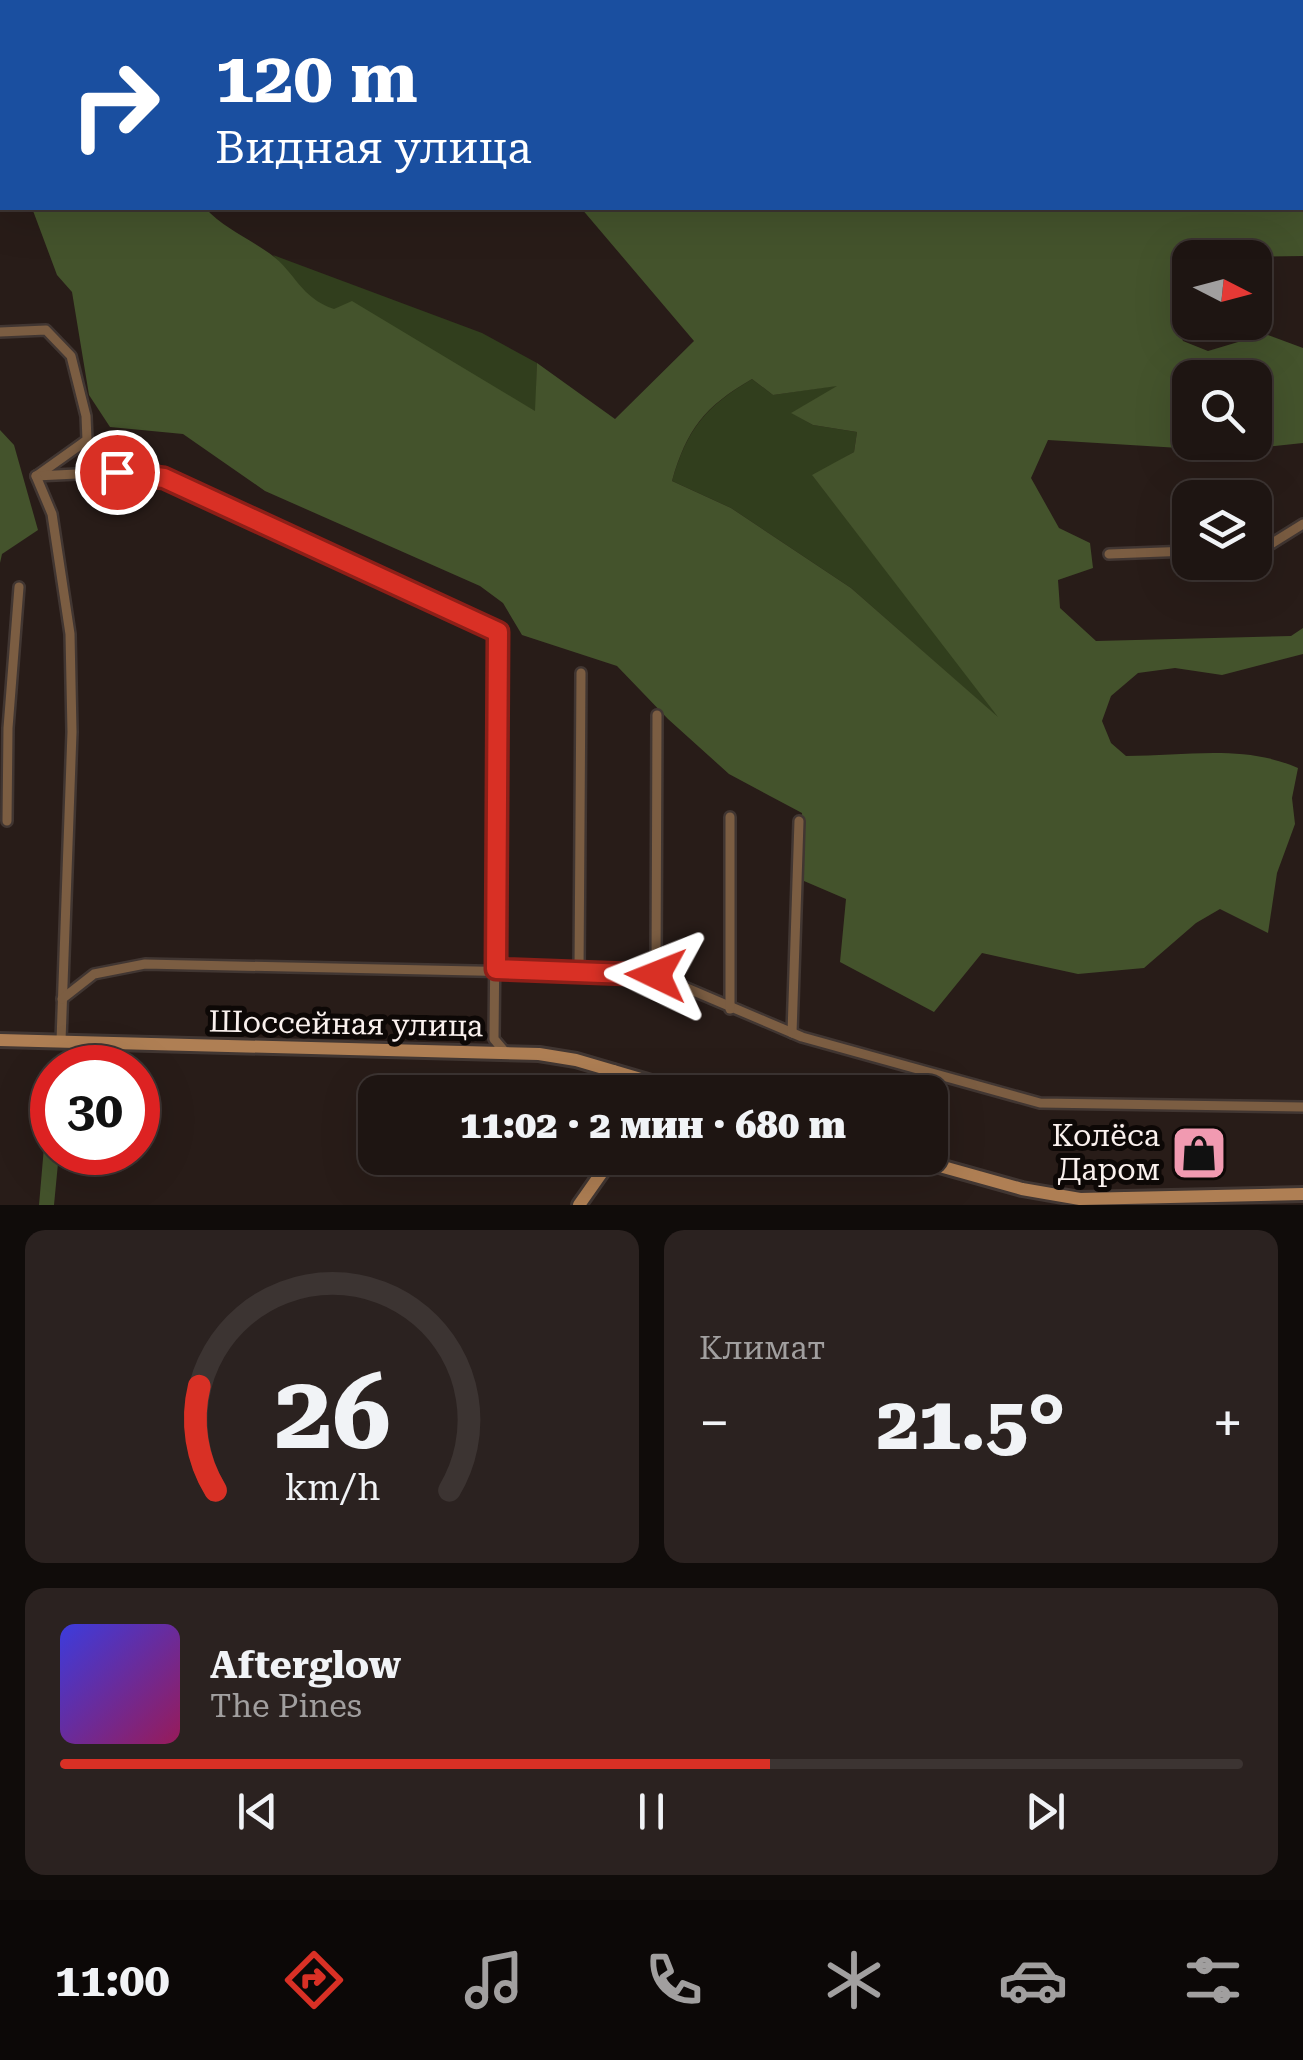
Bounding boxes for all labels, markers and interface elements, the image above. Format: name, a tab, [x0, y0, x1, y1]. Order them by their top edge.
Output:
text: 120 m	[215, 37, 418, 119]
icon: right	[50, 40, 180, 170]
text: Видная улица	[215, 121, 532, 174]
north arrow	[1172, 240, 1272, 340]
map controls	[1172, 240, 1272, 580]
button: search	[1172, 360, 1272, 460]
pin	[75, 430, 160, 515]
icon: arrive	[90, 445, 145, 500]
button: layers	[1172, 480, 1272, 580]
position arrow	[604, 923, 708, 1027]
street label: Шоссейная улица	[208, 1004, 484, 1043]
speed limit sign: 30	[30, 1045, 160, 1175]
text: 11:02 · 2 мин · 680 m	[460, 1103, 846, 1147]
place label: Колёса Даром	[1052, 1118, 1160, 1187]
shop icon: Колёса Даром	[1169, 1123, 1229, 1183]
text: Климат	[699, 1329, 825, 1367]
text: 26	[274, 1352, 390, 1473]
text: 21.5°	[877, 1379, 1065, 1467]
text: −	[699, 1391, 730, 1455]
text: +	[1212, 1391, 1243, 1455]
text: km/h	[284, 1467, 380, 1509]
text: Afterglow	[210, 1643, 401, 1687]
text: The Pines	[210, 1687, 362, 1725]
icon: previous	[230, 1784, 285, 1839]
icon: pause	[624, 1784, 679, 1839]
icon: next	[1018, 1784, 1073, 1839]
icon: directions	[279, 1945, 349, 2015]
icon: music	[459, 1945, 529, 2015]
icon: phone	[639, 1945, 709, 2015]
icon: climate	[819, 1945, 889, 2015]
icon: car	[998, 1945, 1068, 2015]
icon: filters	[1178, 1945, 1248, 2015]
text: 11:00	[55, 1954, 170, 2007]

